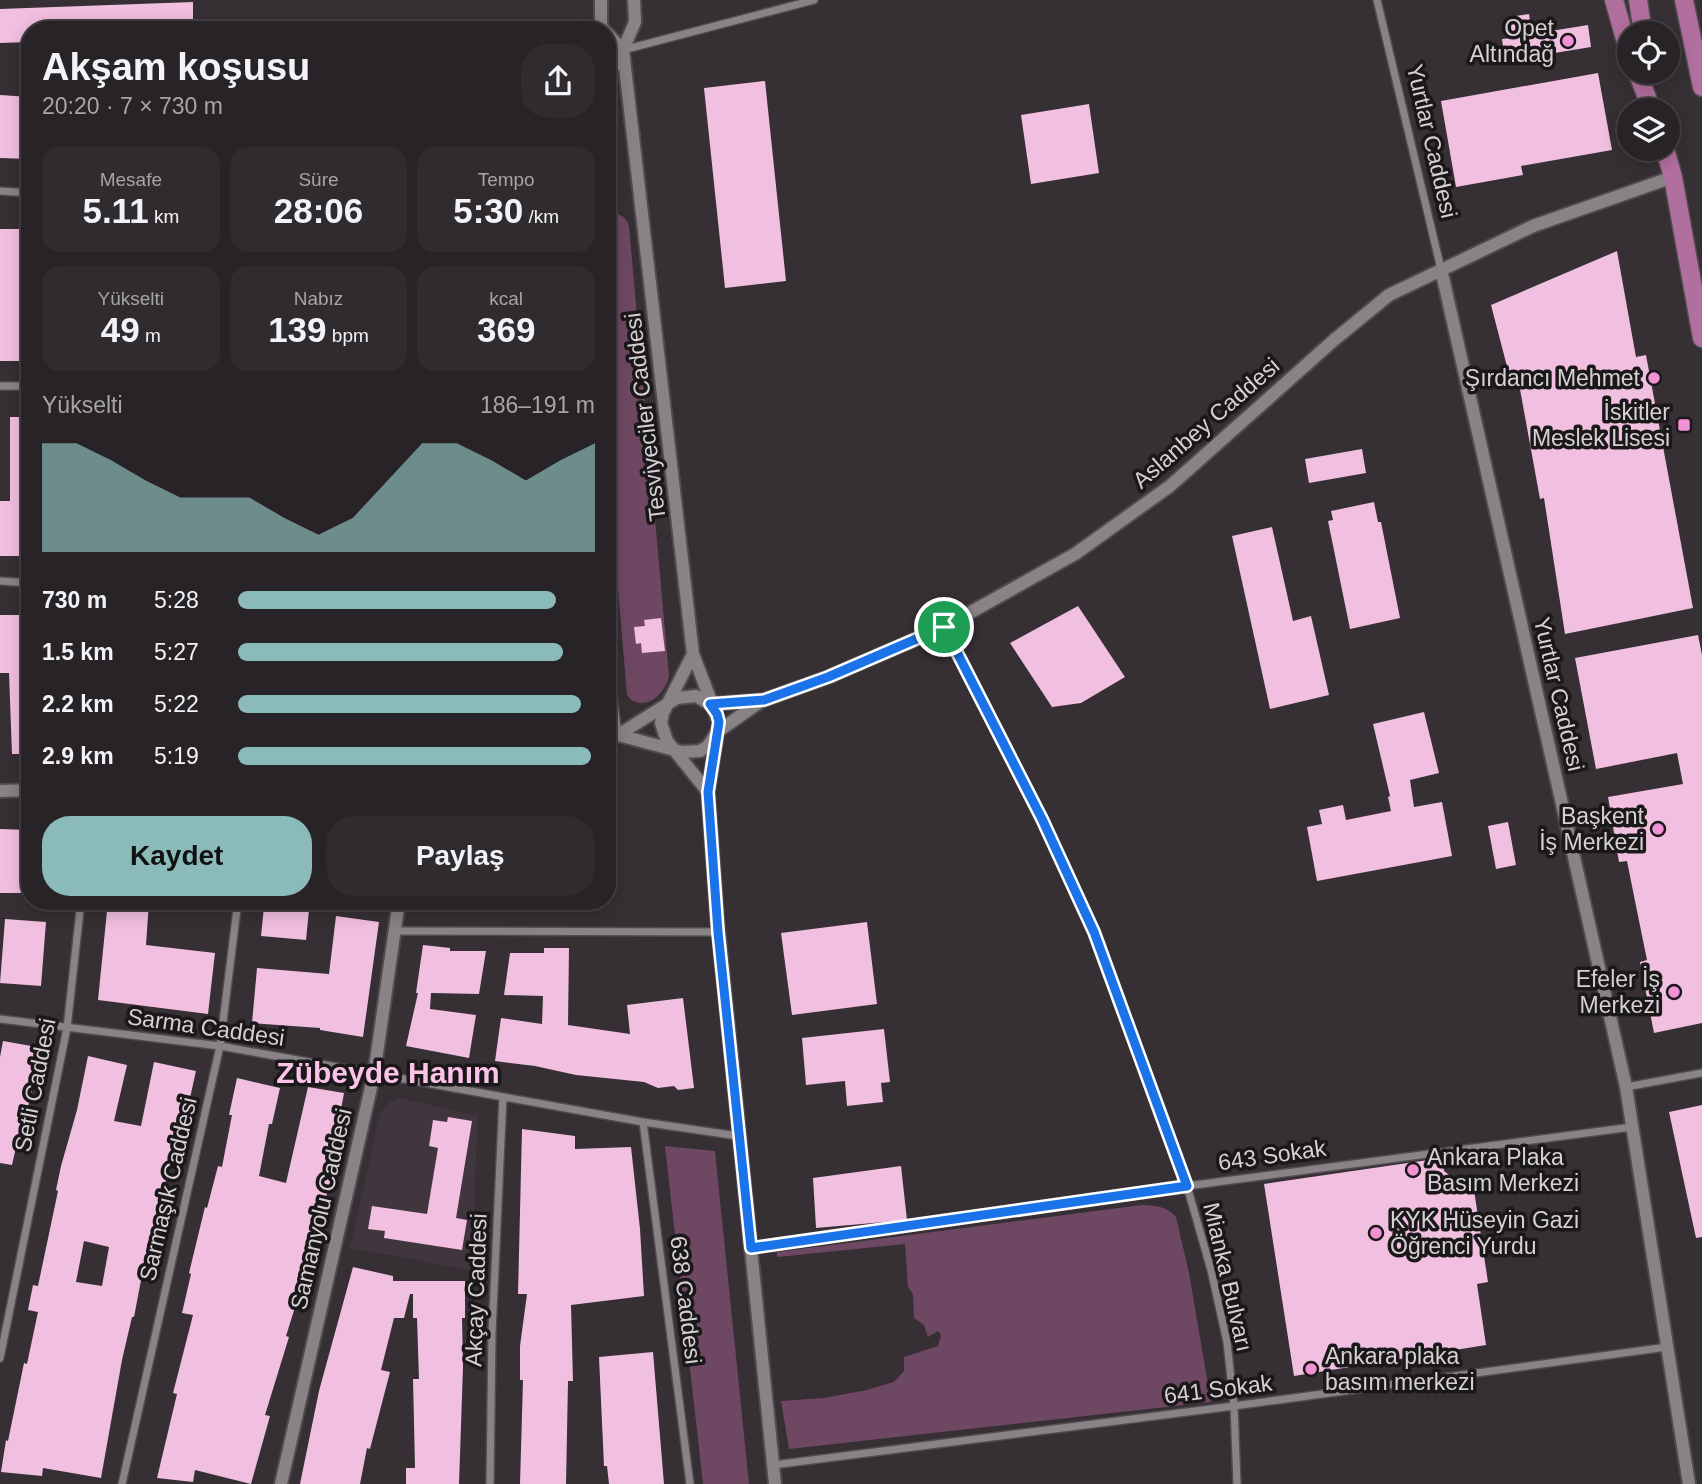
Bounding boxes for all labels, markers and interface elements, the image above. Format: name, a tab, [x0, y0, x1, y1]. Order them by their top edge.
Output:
place label: Opet Altındağ	[1470, 15, 1555, 67]
map controls	[1617, 21, 1680, 161]
button: locate	[1617, 21, 1680, 84]
marker: Opet Altındağ	[1560, 33, 1576, 49]
button: share	[521, 44, 595, 118]
text: Akşam koşusu	[42, 46, 310, 88]
street label: Yurtlar Caddesi	[1402, 61, 1462, 221]
text: 20:20 · 7 × 730 m	[42, 93, 223, 119]
button: layers	[1617, 98, 1680, 161]
text: Mesafe	[100, 169, 162, 190]
text: Süre	[298, 169, 339, 190]
text: Tempo	[478, 169, 535, 190]
text: 5.11	[82, 191, 149, 230]
text: 28:06	[274, 191, 363, 230]
text: 5:30	[453, 191, 523, 230]
text: km	[149, 206, 179, 227]
text: /km	[523, 206, 559, 227]
text: Yükselti	[98, 288, 164, 309]
text: Nabız	[294, 288, 343, 309]
text: kcal	[489, 288, 523, 309]
text: 49	[101, 310, 140, 349]
text: 139	[268, 310, 327, 349]
text: 369	[477, 310, 535, 349]
street label: Tesviyeciler Caddesi	[619, 311, 671, 523]
text: m	[140, 325, 161, 346]
text: bpm	[327, 325, 369, 346]
street label: Aslanbey Caddesi	[1128, 352, 1284, 494]
place label: Şırdancı Mehmet	[1465, 365, 1641, 391]
marker: Şırdancı Mehmet	[1646, 370, 1662, 386]
text: Yükselti	[42, 392, 123, 418]
text: 186–191 m	[480, 392, 595, 418]
place label: İskitler Meslek Lisesi	[1532, 399, 1670, 451]
marker: İskitler Meslek Lisesi	[1676, 417, 1692, 433]
text: 730 m	[42, 587, 107, 613]
text: 5:28	[154, 587, 199, 613]
pin	[914, 597, 974, 657]
icon: arrive	[925, 608, 963, 646]
street label: Yurtlar Caddesi	[1529, 614, 1589, 774]
text: 1.5 km	[42, 639, 114, 665]
text: 5:27	[154, 639, 199, 665]
text: 2.2 km	[42, 691, 114, 717]
text: 5:22	[154, 691, 199, 717]
text: 2.9 km	[42, 743, 114, 769]
text: 5:19	[154, 743, 199, 769]
place label: Başkent İş Merkezi	[1539, 803, 1645, 855]
button: Kaydet	[42, 816, 312, 896]
button: Paylaş	[326, 816, 595, 896]
marker: Başkent İş Merkezi	[1650, 821, 1666, 837]
place label: Efeler İş Merkezi	[1576, 966, 1660, 1018]
marker: Efeler İş Merkezi	[1666, 984, 1682, 1000]
street label: Sarma Caddesi	[126, 1003, 286, 1051]
street label: Setli Caddesi	[9, 1016, 61, 1154]
district label: Zübeyde Hanım	[276, 1056, 500, 1089]
street label: Sarmaşık Caddesi	[134, 1095, 202, 1283]
street label: Samanyolu Caddesi	[285, 1106, 357, 1312]
street label: 643 Sokak	[1216, 1134, 1328, 1175]
place label: Ankara Plaka Basım Merkezi	[1427, 1144, 1579, 1196]
marker: Ankara Plaka Basım Merkezi	[1405, 1162, 1421, 1178]
street label: Mianka Bulvarı	[1198, 1200, 1258, 1354]
place label: KYK Hüseyin Gazi Öğrenci Yurdu	[1390, 1207, 1579, 1259]
street label: Akçay Caddesi	[460, 1213, 492, 1367]
marker: KYK Hüseyin Gazi Öğrenci Yurdu	[1368, 1225, 1384, 1241]
street label: 638 Caddesi	[665, 1234, 707, 1366]
place label: Ankara plaka basım merkezi	[1325, 1343, 1475, 1395]
marker: Ankara plaka basım merkezi	[1303, 1361, 1319, 1377]
street label: 641 Sokak	[1162, 1369, 1274, 1409]

